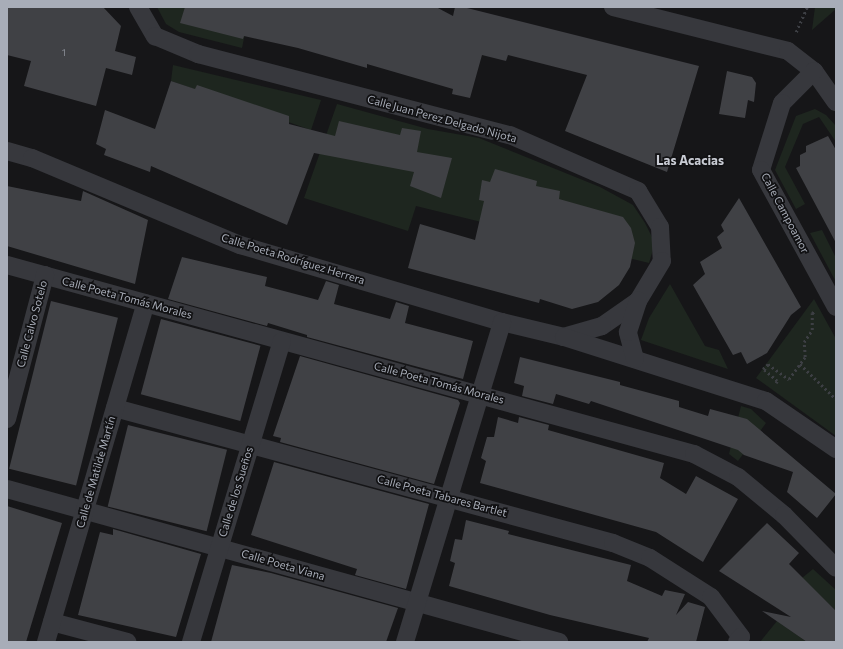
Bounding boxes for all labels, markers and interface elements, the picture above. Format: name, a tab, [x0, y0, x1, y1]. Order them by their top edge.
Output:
house number: 1	[62, 48, 66, 58]
street label: Calle Juan Perez Delgado Nijota	[366, 93, 518, 145]
district label: Las Acacias	[656, 152, 724, 168]
street label: Calle Campoamor	[758, 171, 812, 255]
street label: Calle Poeta Rodríguez Herrera	[220, 231, 366, 287]
street label: Calle Poeta Tomás Morales	[61, 274, 193, 322]
street label: Calle Calvo Sotelo	[14, 279, 50, 369]
street label: Calle Poeta Tomás Morales	[373, 359, 505, 407]
street label: Calle de Matilde Martín	[74, 415, 118, 529]
street label: Calle de los Sueños	[216, 445, 256, 539]
street label: Calle Poeta Tabares Bartlet	[375, 472, 509, 520]
street label: Calle Poeta Viana	[240, 547, 326, 583]

